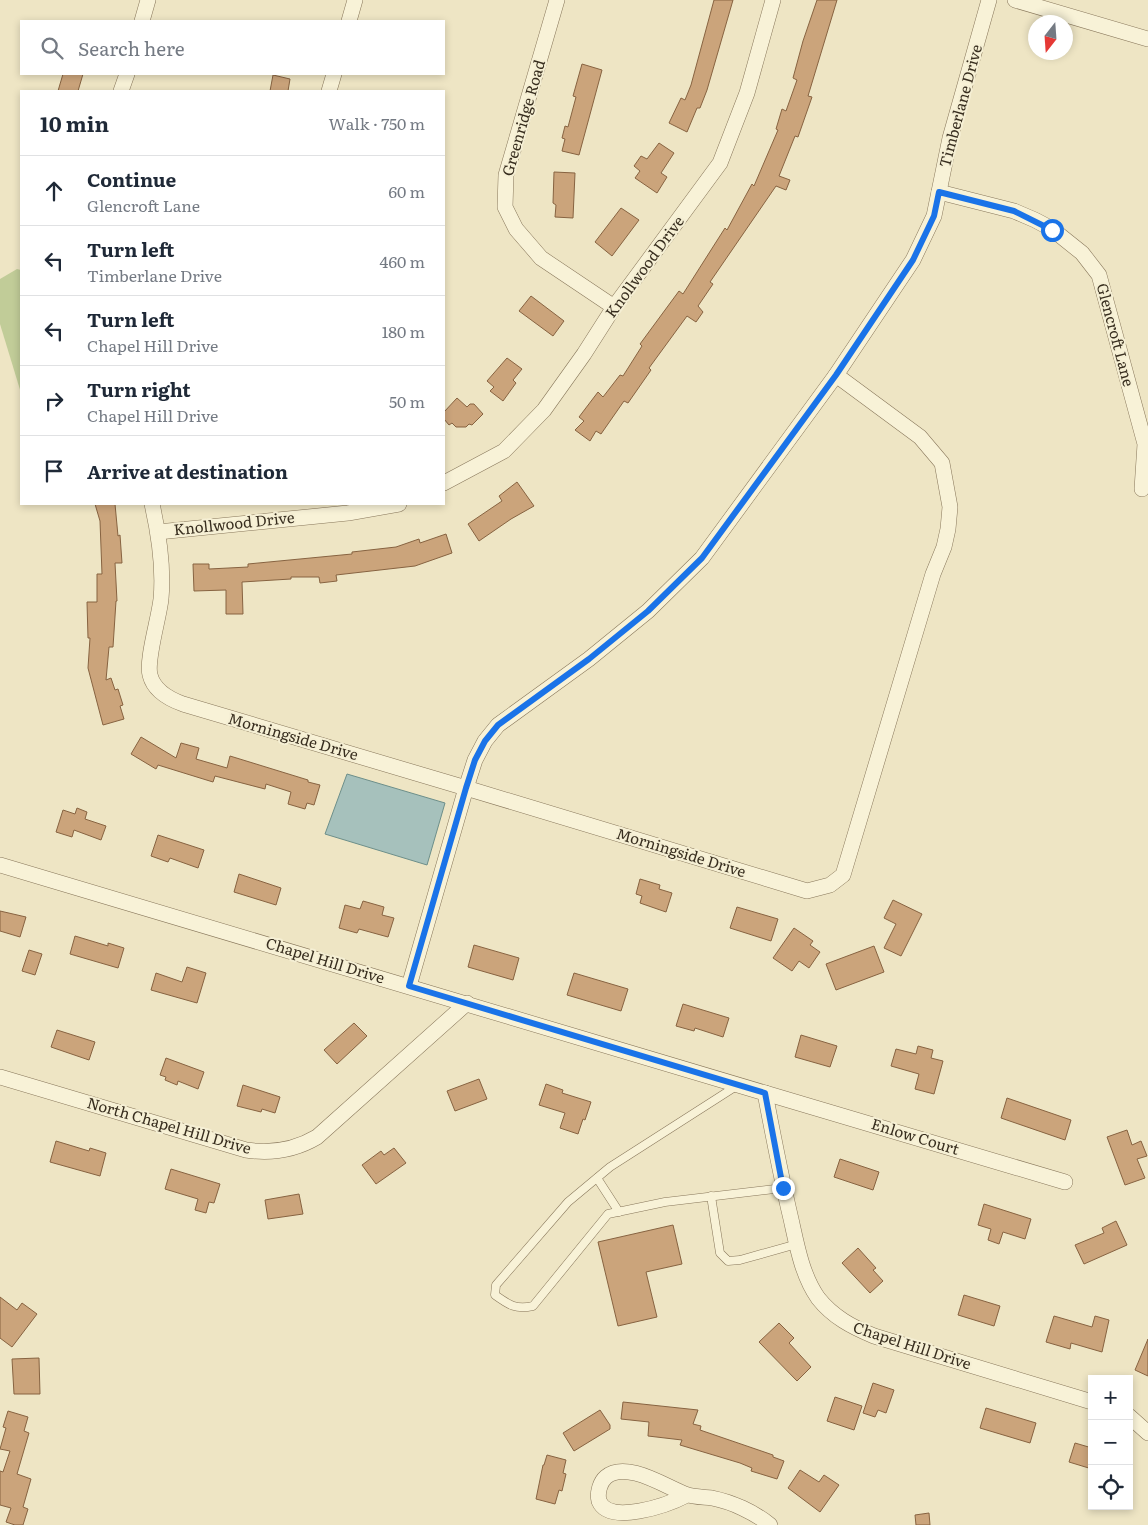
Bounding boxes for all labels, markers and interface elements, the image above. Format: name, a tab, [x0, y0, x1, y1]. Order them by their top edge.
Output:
north arrow	[1028, 15, 1073, 60]
search box	[20, 20, 445, 75]
icon: search	[38, 34, 66, 62]
text: Search here	[78, 34, 185, 62]
street label: Timberlane Drive	[932, 41, 987, 170]
street label: Greenridge Road	[495, 57, 550, 178]
text: 10 min	[40, 107, 109, 138]
text: Walk · 750 m	[329, 111, 425, 135]
text: Continue	[87, 165, 176, 193]
icon: ahead	[40, 177, 68, 205]
text: 60 m	[388, 179, 425, 203]
text: Glencroft Lane	[87, 193, 200, 217]
street label: Knollwood Drive	[599, 210, 689, 322]
route start	[1041, 219, 1064, 242]
text: Turn left	[87, 235, 174, 263]
icon: left	[40, 247, 68, 275]
text: 460 m	[380, 249, 425, 273]
text: Timberlane Drive	[87, 263, 222, 287]
street label: Glencroft Lane	[1092, 280, 1141, 389]
text: Turn left	[87, 305, 174, 333]
icon: left	[40, 317, 68, 345]
text: 180 m	[382, 319, 425, 343]
text: Chapel Hill Drive	[87, 333, 218, 357]
text: Turn right	[87, 375, 191, 403]
icon: right	[40, 387, 68, 415]
text: 50 m	[389, 389, 425, 413]
text: Chapel Hill Drive	[87, 403, 218, 427]
icon: arrive	[40, 457, 68, 485]
text: Arrive at destination	[87, 457, 288, 485]
street label: Knollwood Drive	[172, 505, 296, 540]
street label: Morningside Drive	[226, 706, 361, 765]
street label: Morningside Drive	[614, 821, 749, 882]
street label: Chapel Hill Drive	[263, 931, 388, 989]
street label: North Chapel Hill Drive	[85, 1090, 254, 1159]
street label: Enlow Court	[869, 1111, 962, 1160]
route end	[772, 1177, 795, 1200]
street label: Chapel Hill Drive	[850, 1315, 975, 1375]
map controls	[1088, 1375, 1133, 1510]
button: +	[1088, 1375, 1133, 1420]
button: −	[1088, 1420, 1133, 1465]
button: locate	[1088, 1465, 1133, 1510]

